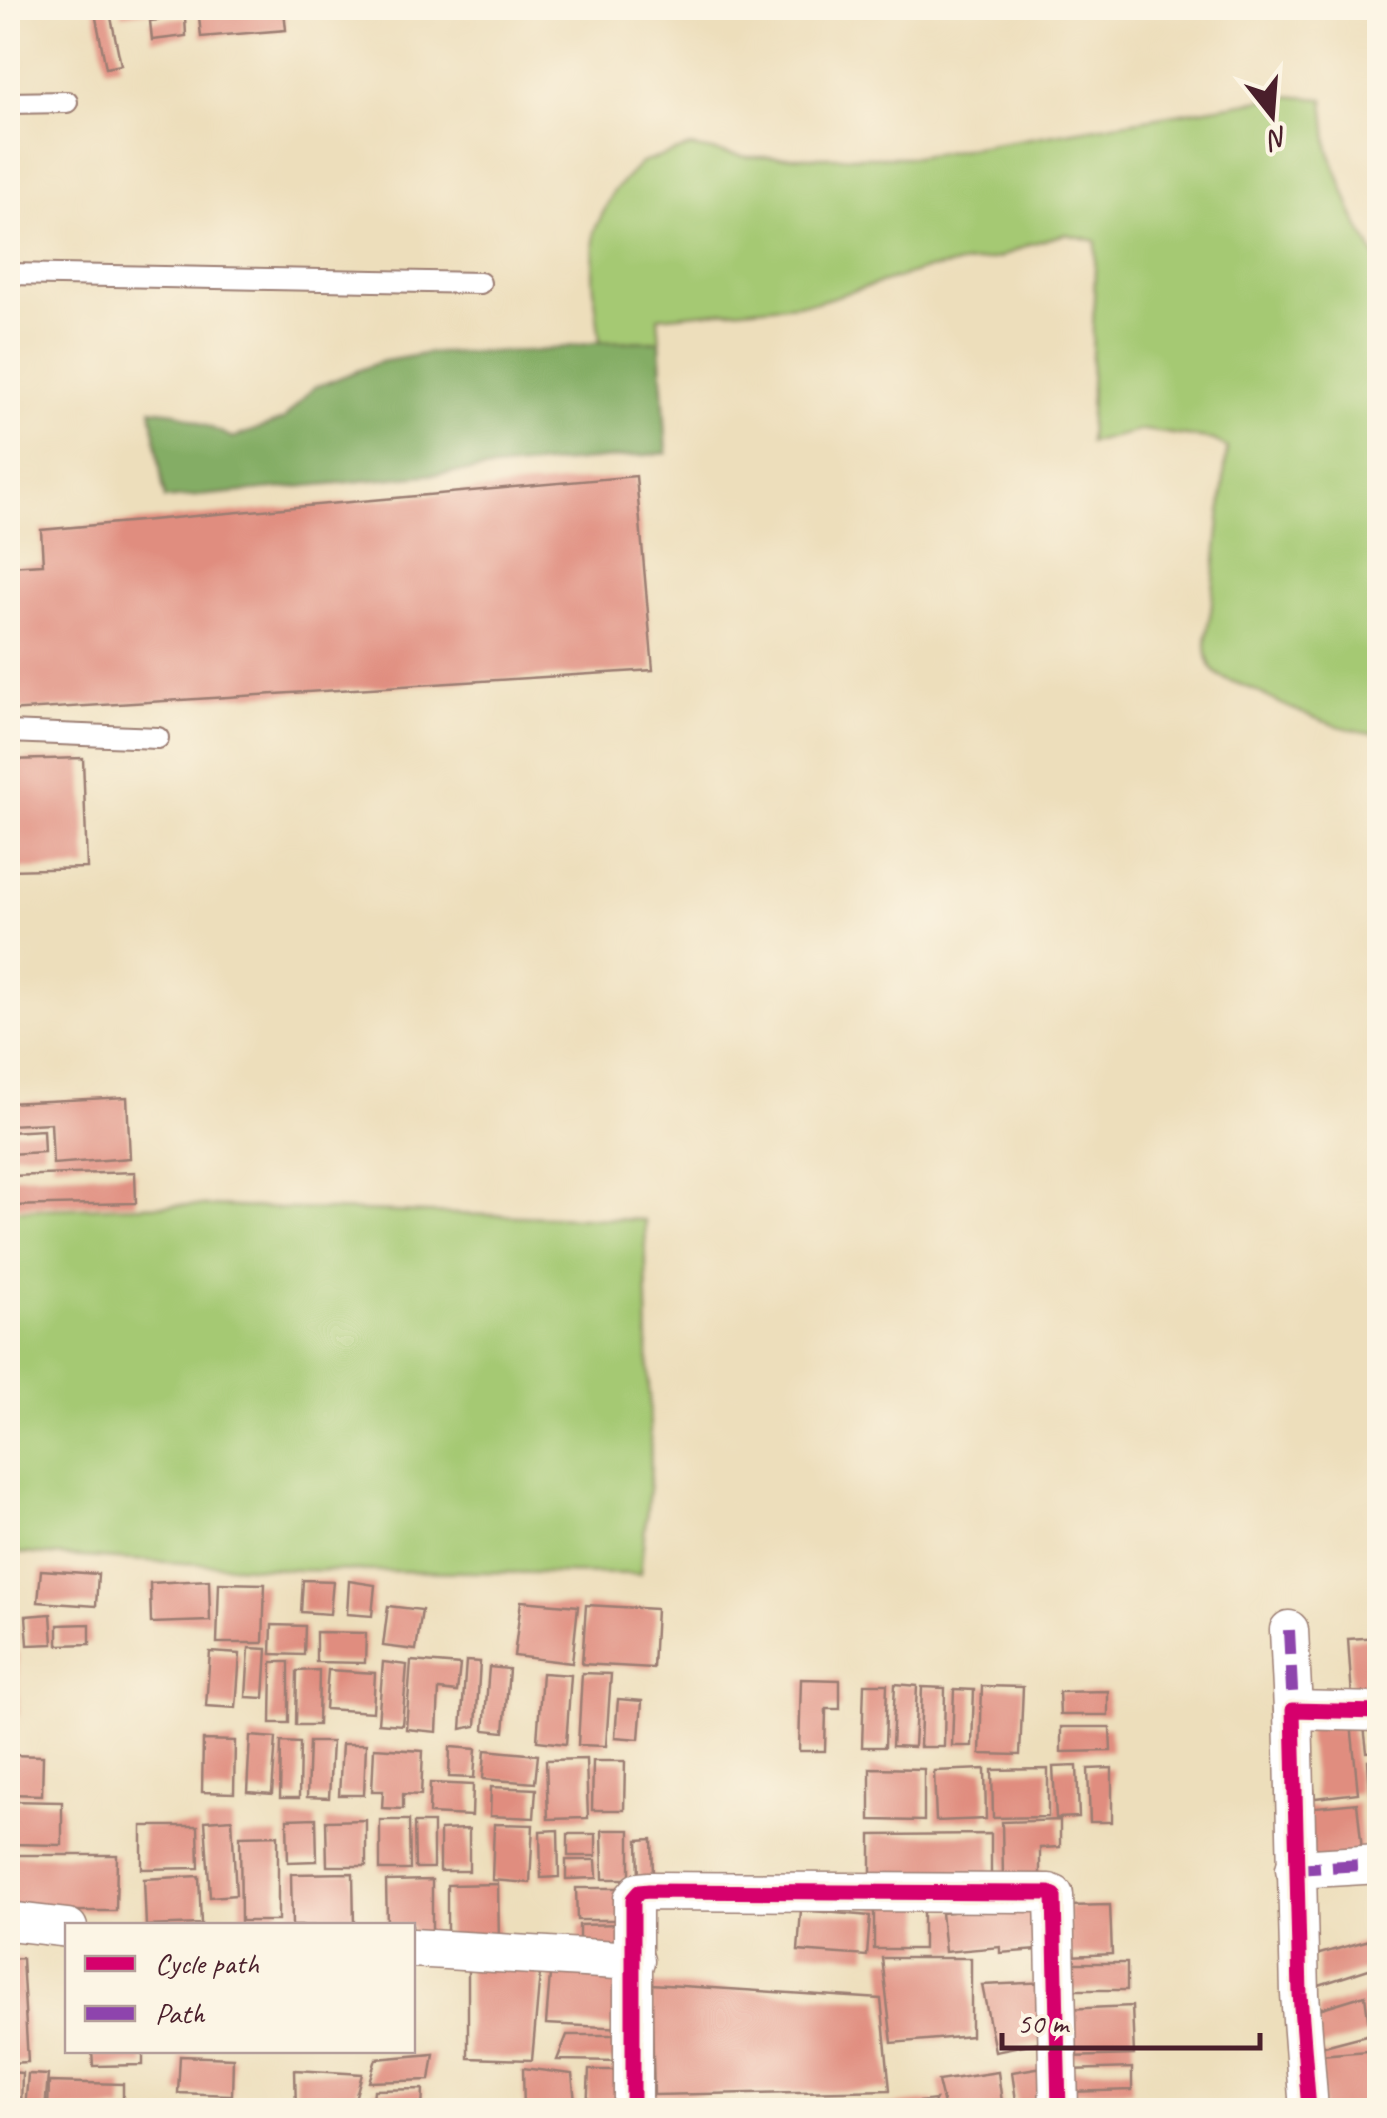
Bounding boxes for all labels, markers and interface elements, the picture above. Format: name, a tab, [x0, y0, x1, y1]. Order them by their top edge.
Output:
north arrow	[1222, 65, 1322, 165]
text: N	[1261, 119, 1293, 159]
legend	[65, 1923, 415, 2053]
text: Cycle path	[155, 1944, 259, 1982]
scale bar	[1002, 1988, 1260, 2050]
text: Path	[155, 1994, 206, 2032]
text: 50 m	[1017, 2004, 1070, 2042]

